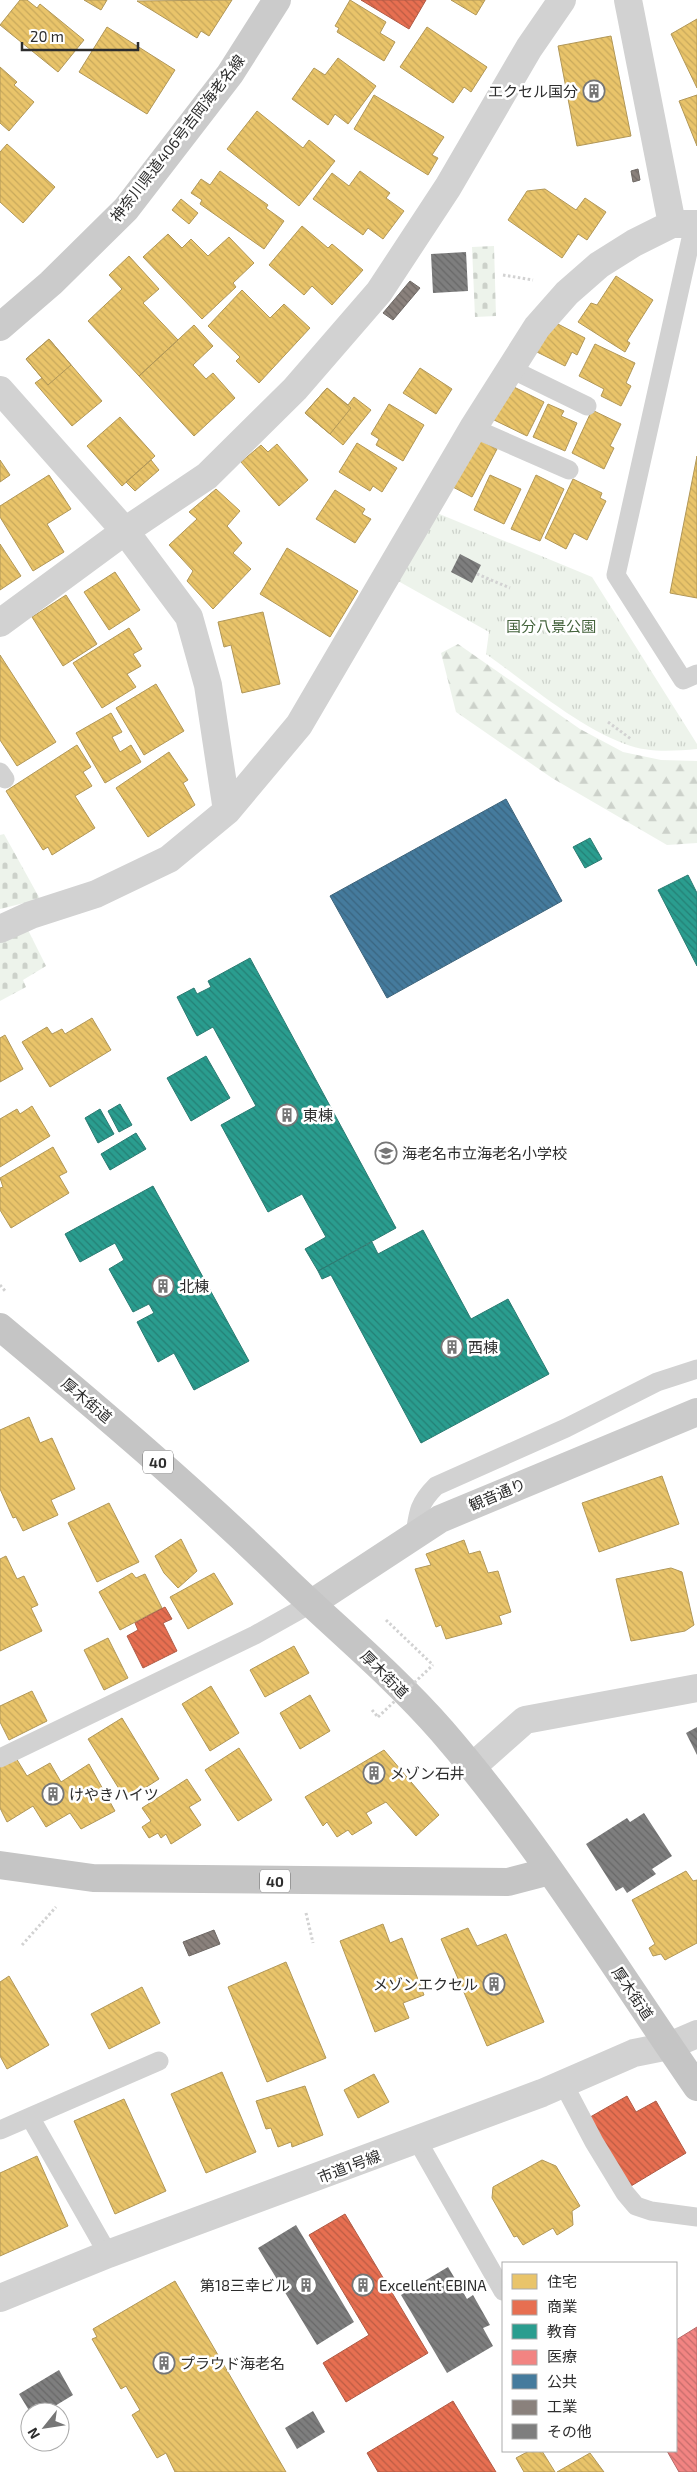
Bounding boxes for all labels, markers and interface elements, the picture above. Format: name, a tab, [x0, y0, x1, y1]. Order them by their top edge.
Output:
scale bar	[22, 20, 139, 52]
text: 20 m	[30, 27, 64, 45]
street label: 神奈川県道406号吉岡海老名線	[106, 51, 248, 225]
building icon: エクセル国分	[582, 79, 606, 103]
place label: エクセル国分	[488, 82, 578, 100]
park label: 国分八景公園	[506, 617, 596, 635]
building icon: 東棟	[275, 1103, 299, 1127]
place label: 東棟	[303, 1106, 333, 1124]
school or university icon: 海老名市立海老名小学校	[374, 1141, 398, 1165]
place label: 海老名市立海老名小学校	[402, 1144, 567, 1162]
building icon: 北棟	[151, 1274, 175, 1298]
place label: 北棟	[179, 1277, 209, 1295]
building icon: 西棟	[440, 1335, 464, 1359]
place label: 西棟	[468, 1338, 498, 1356]
street label: 厚木街道	[58, 1374, 116, 1426]
road number: 40	[143, 1450, 173, 1474]
street label: 観音通り	[466, 1474, 528, 1514]
street label: 厚木街道	[357, 1646, 413, 1702]
building icon: メゾン石井	[362, 1761, 386, 1785]
place label: メゾン石井	[390, 1764, 465, 1782]
building icon: けやきハイツ	[41, 1782, 65, 1806]
place label: けやきハイツ	[69, 1785, 159, 1803]
road number: 40	[260, 1870, 290, 1892]
street label: 厚木街道	[609, 1963, 657, 2023]
building icon: メゾンエクセル	[482, 1972, 506, 1996]
place label: メゾンエクセル	[373, 1975, 478, 1993]
street label: 市道1号線	[315, 2146, 383, 2186]
legend	[502, 2262, 677, 2452]
text: 住宅	[547, 2272, 577, 2290]
building icon: 第18三幸ビル	[294, 2273, 318, 2297]
building icon: Excellent EBINA	[351, 2273, 375, 2297]
place label: 第18三幸ビル	[200, 2276, 290, 2294]
place label: Excellent EBINA	[379, 2276, 487, 2294]
text: 商業	[547, 2297, 577, 2315]
text: 教育	[547, 2322, 577, 2340]
text: 医療	[547, 2347, 577, 2365]
building icon: プラウド海老名	[152, 2351, 176, 2375]
place label: プラウド海老名	[180, 2354, 285, 2372]
text: 公共	[547, 2372, 577, 2390]
text: 工業	[547, 2397, 577, 2415]
north arrow	[20, 2402, 70, 2452]
text: その他	[547, 2422, 592, 2440]
text: N	[23, 2425, 43, 2442]

